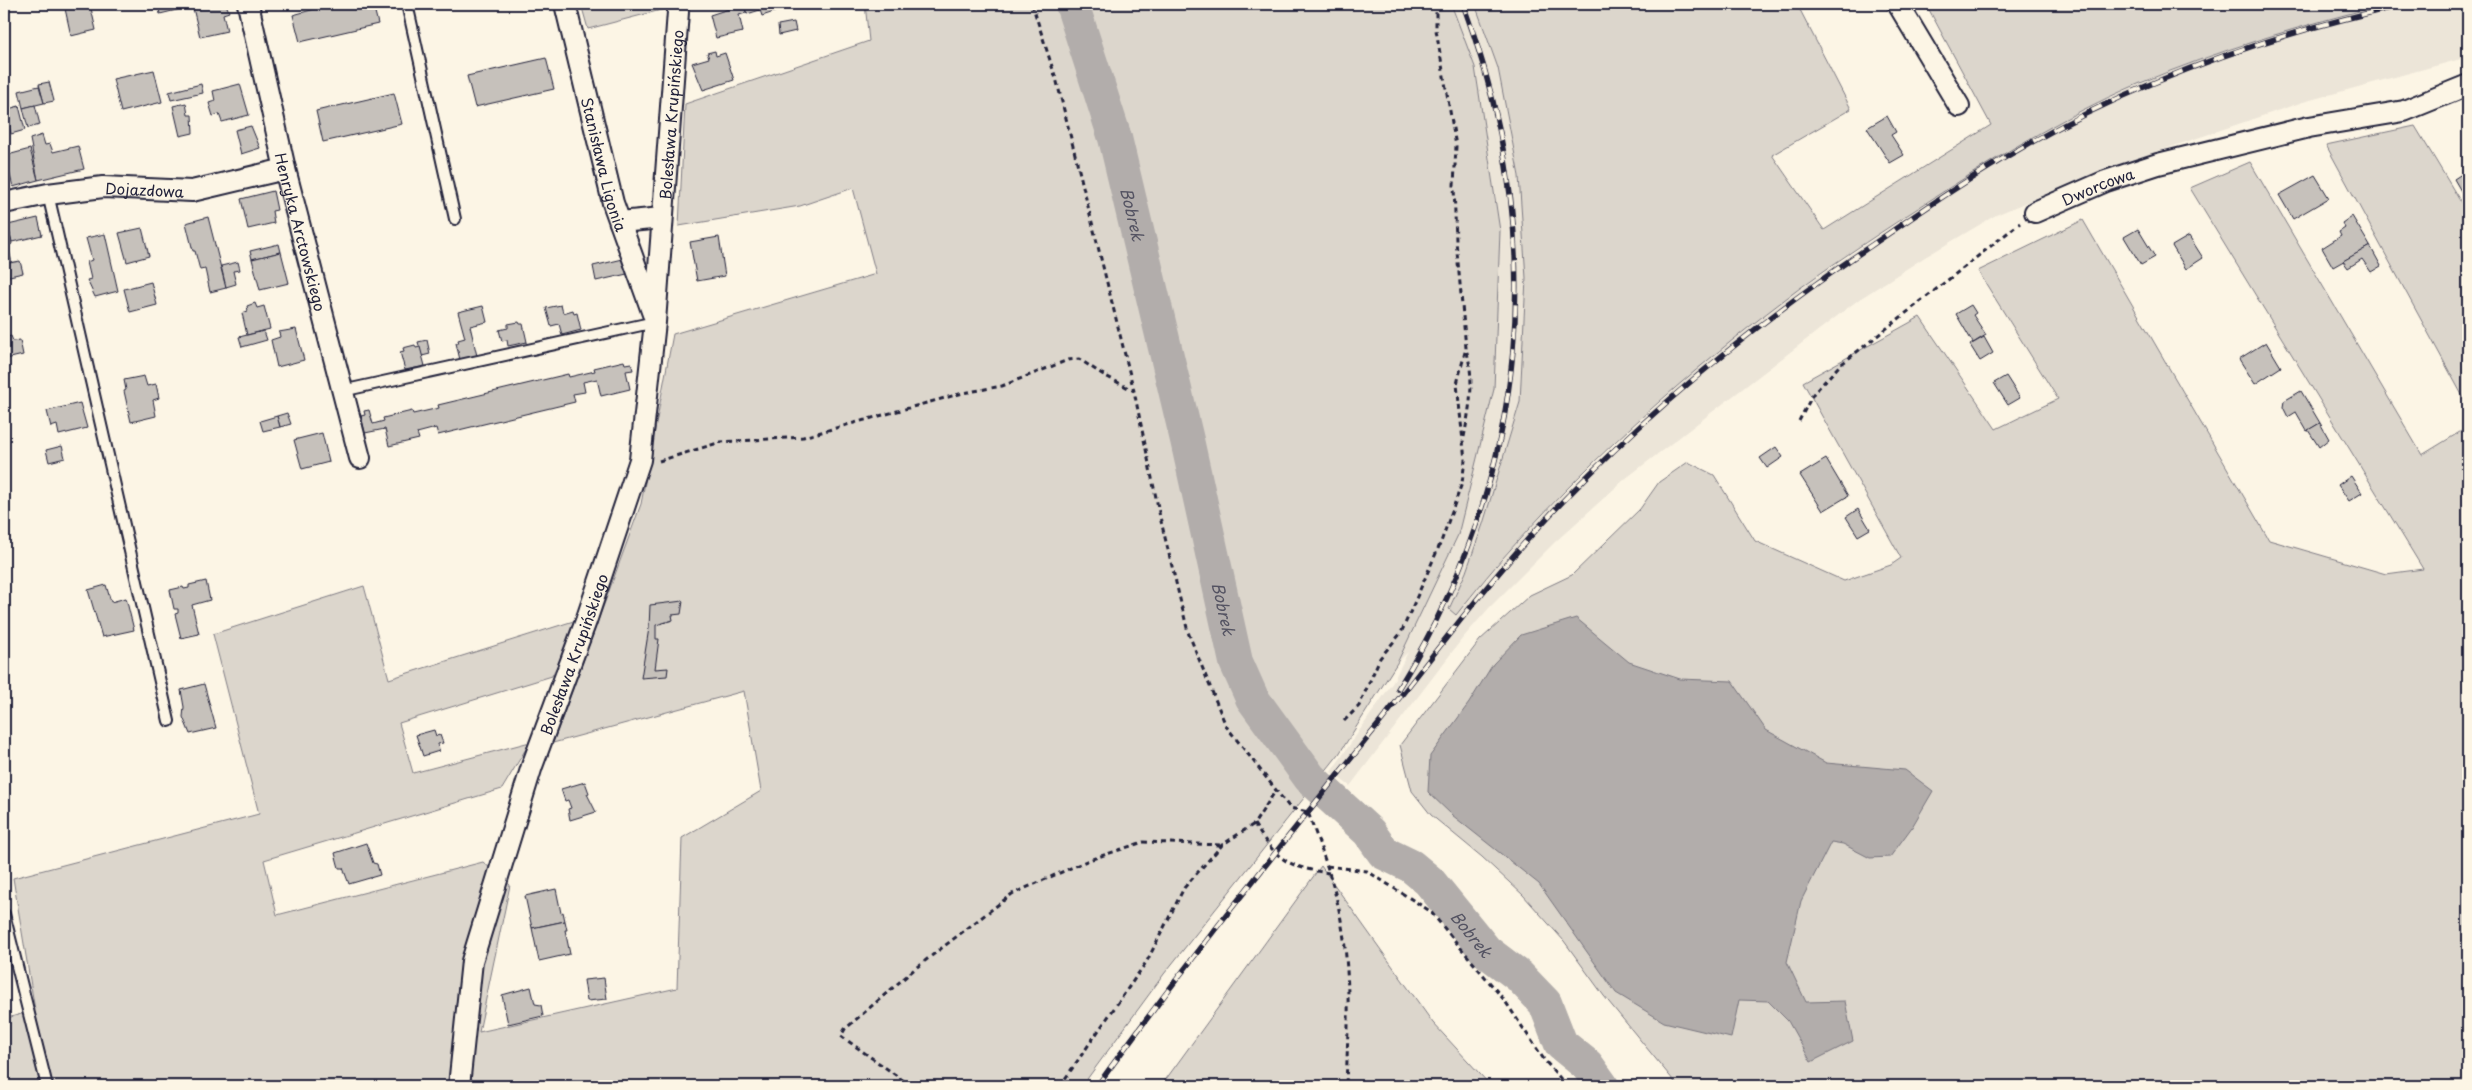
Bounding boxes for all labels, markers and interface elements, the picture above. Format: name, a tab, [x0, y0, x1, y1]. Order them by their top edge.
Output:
street label: Bolesława Krupińskiego	[653, 29, 688, 200]
street label: Stanisława Ligonia	[576, 95, 634, 235]
street label: Henryka Arctowskiego	[270, 150, 333, 314]
street label: Dworcowa	[2058, 161, 2137, 211]
street label: Dojazdowa	[105, 176, 185, 202]
water label: Bobrek	[1115, 185, 1151, 244]
street label: Bolesława Krupińskiego	[533, 570, 613, 738]
water label: Bobrek	[1207, 580, 1242, 639]
water label: Bobrek	[1446, 905, 1499, 963]

